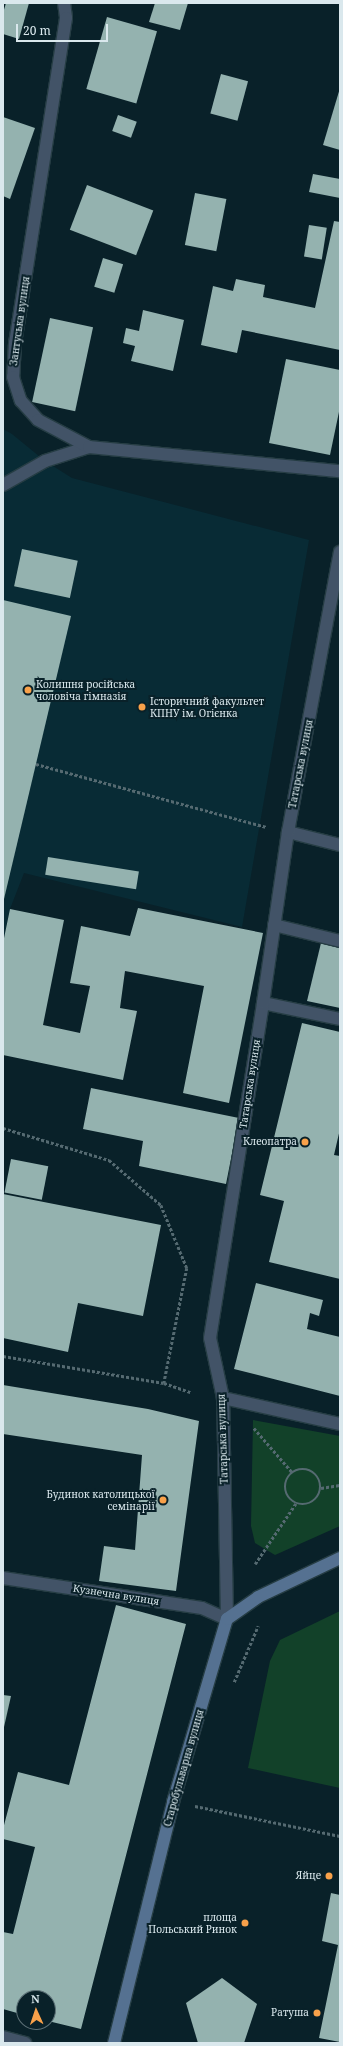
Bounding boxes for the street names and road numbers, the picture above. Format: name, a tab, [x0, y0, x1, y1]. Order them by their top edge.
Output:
street label: Зантуська вулиця	[8, 275, 32, 367]
street label: Татарська вулиця	[287, 719, 315, 809]
street label: Татарська вулиця	[237, 1039, 263, 1129]
street label: Татарська вулиця	[215, 1394, 231, 1484]
street label: Кузнечна вулиця	[72, 1582, 160, 1608]
street label: Старобульварна вулиця	[162, 1708, 206, 1828]

